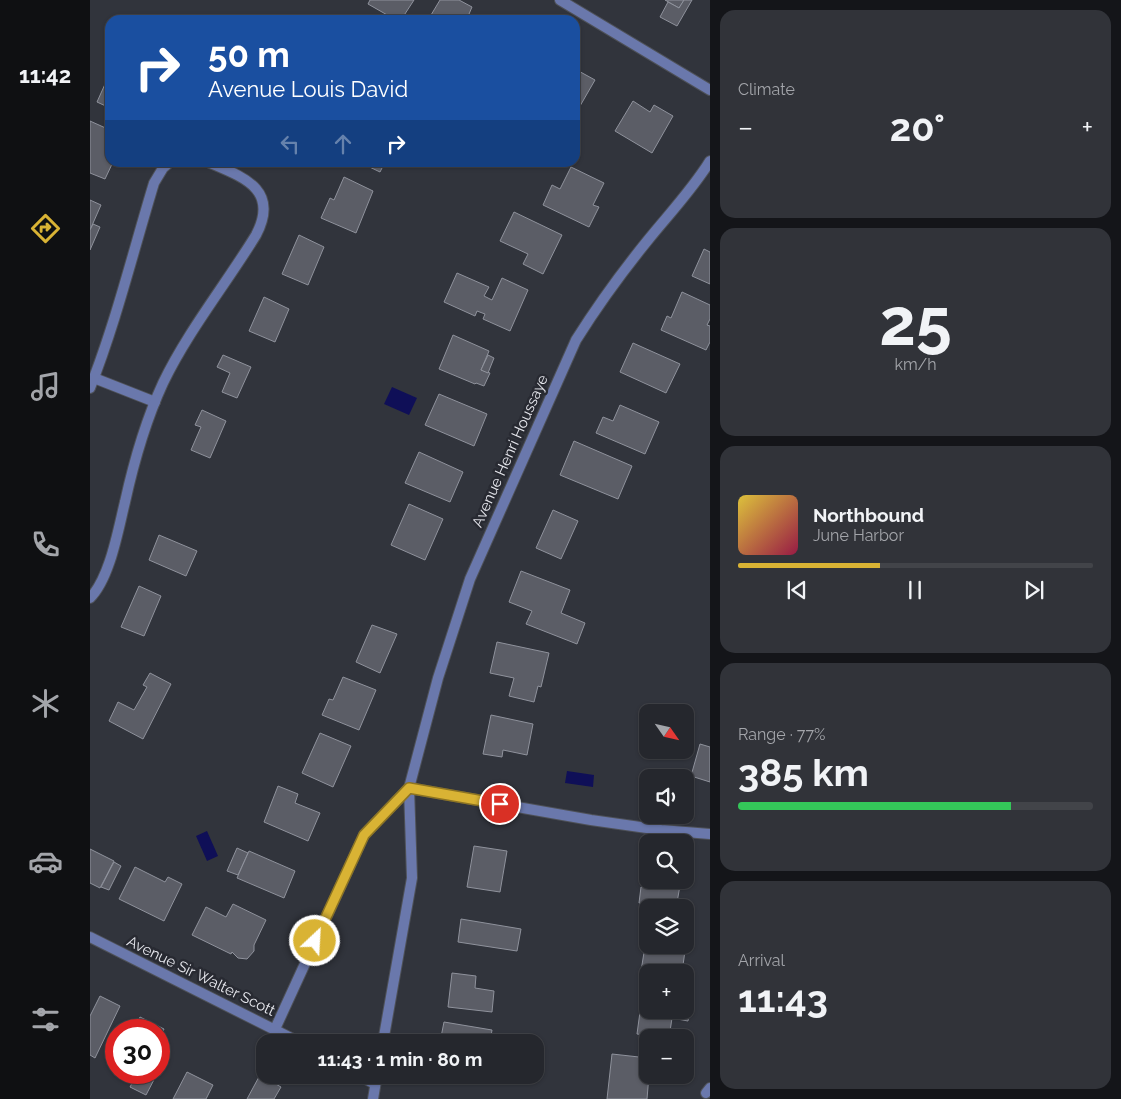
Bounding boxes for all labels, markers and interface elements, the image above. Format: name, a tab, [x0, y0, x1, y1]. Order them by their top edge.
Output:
text: 50 m	[208, 34, 290, 75]
icon: right	[125, 35, 190, 100]
text: 11:42	[19, 62, 71, 88]
text: Avenue Louis David	[208, 76, 408, 102]
text: Climate	[738, 80, 795, 99]
text: 20°	[890, 105, 945, 150]
text: −	[738, 111, 753, 144]
text: +	[1081, 111, 1093, 144]
icon: left	[276, 130, 304, 158]
icon: ahead	[329, 130, 357, 158]
icon: right	[382, 130, 410, 158]
icon: directions	[28, 211, 63, 246]
text: 25	[879, 284, 952, 360]
text: km/h	[894, 355, 937, 374]
icon: music	[28, 369, 63, 404]
street label: Avenue Henri Houssaye	[468, 372, 552, 530]
text: Northbound	[813, 504, 924, 526]
text: June Harbor	[813, 526, 904, 545]
icon: phone	[28, 527, 63, 562]
icon: previous	[783, 576, 811, 604]
icon: pause	[901, 576, 929, 604]
icon: next	[1020, 576, 1048, 604]
icon: climate	[28, 686, 63, 721]
north arrow	[639, 704, 694, 759]
map controls	[639, 704, 694, 1084]
text: Range · 77%	[738, 725, 825, 744]
text: 385 km	[738, 750, 869, 795]
button: sound	[639, 769, 694, 824]
pin	[479, 783, 521, 825]
icon: arrive	[486, 790, 514, 818]
button: search	[639, 834, 694, 889]
icon: car	[28, 844, 63, 879]
button: layers	[639, 899, 694, 954]
position arrow	[288, 914, 340, 966]
street label: Avenue Sir Walter Scott	[124, 932, 278, 1020]
text: Arrival	[738, 951, 785, 970]
button: +	[639, 964, 694, 1019]
text: 11:43	[738, 976, 828, 1021]
icon: filters	[28, 1002, 63, 1037]
speed limit sign: 30	[105, 1019, 170, 1084]
button: −	[639, 1029, 694, 1084]
text: 11:43 · 1 min · 80 m	[317, 1048, 483, 1070]

